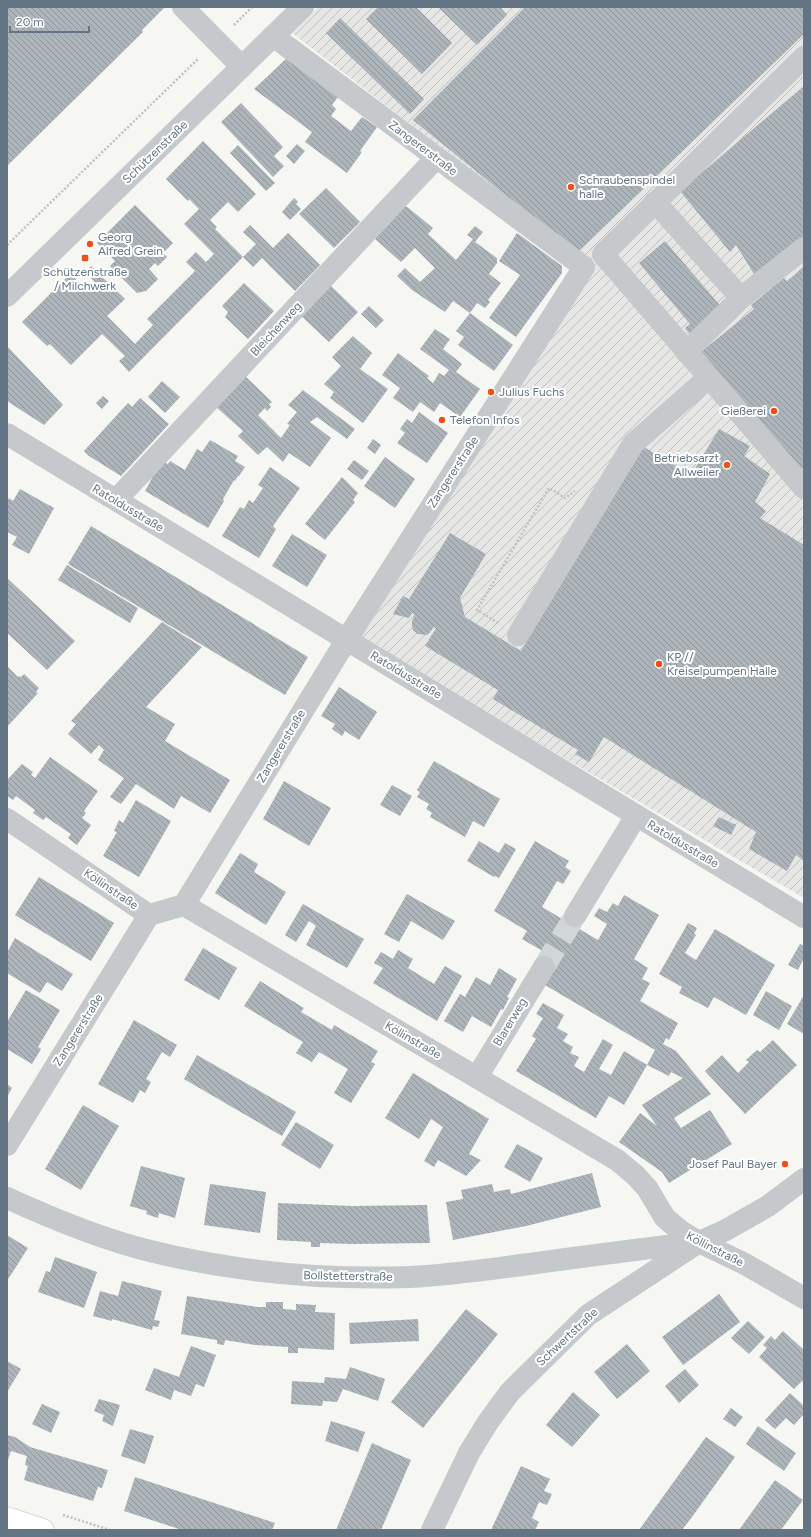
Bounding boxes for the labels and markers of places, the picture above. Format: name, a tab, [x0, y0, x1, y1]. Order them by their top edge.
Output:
place label: Schraubenspindel halle	[579, 173, 675, 201]
marker: Schraubenspindel halle	[566, 182, 576, 192]
place label: Georg Alfred Grein	[98, 230, 163, 258]
marker: Georg Alfred Grein	[85, 239, 95, 249]
marker: Schützenstraße / Milchwerk	[80, 253, 90, 263]
place label: Schützenstraße / Milchwerk	[43, 265, 128, 293]
place label: Julius Fuchs	[499, 385, 565, 399]
marker: Julius Fuchs	[486, 387, 496, 397]
place label: Gießerei	[721, 404, 766, 418]
marker: Gießerei	[769, 406, 779, 416]
place label: Telefon Infos	[450, 413, 520, 427]
marker: Telefon Infos	[437, 415, 447, 425]
place label: Betriebsarzt Allweiler	[654, 451, 719, 479]
marker: Betriebsarzt Allweiler	[722, 460, 732, 470]
place label: KP // Kreiselpumpen Halle	[667, 650, 777, 678]
marker: KP // Kreiselpumpen Halle	[654, 659, 664, 669]
place label: Josef Paul Bayer	[689, 1157, 777, 1171]
marker: Josef Paul Bayer	[780, 1159, 790, 1169]

